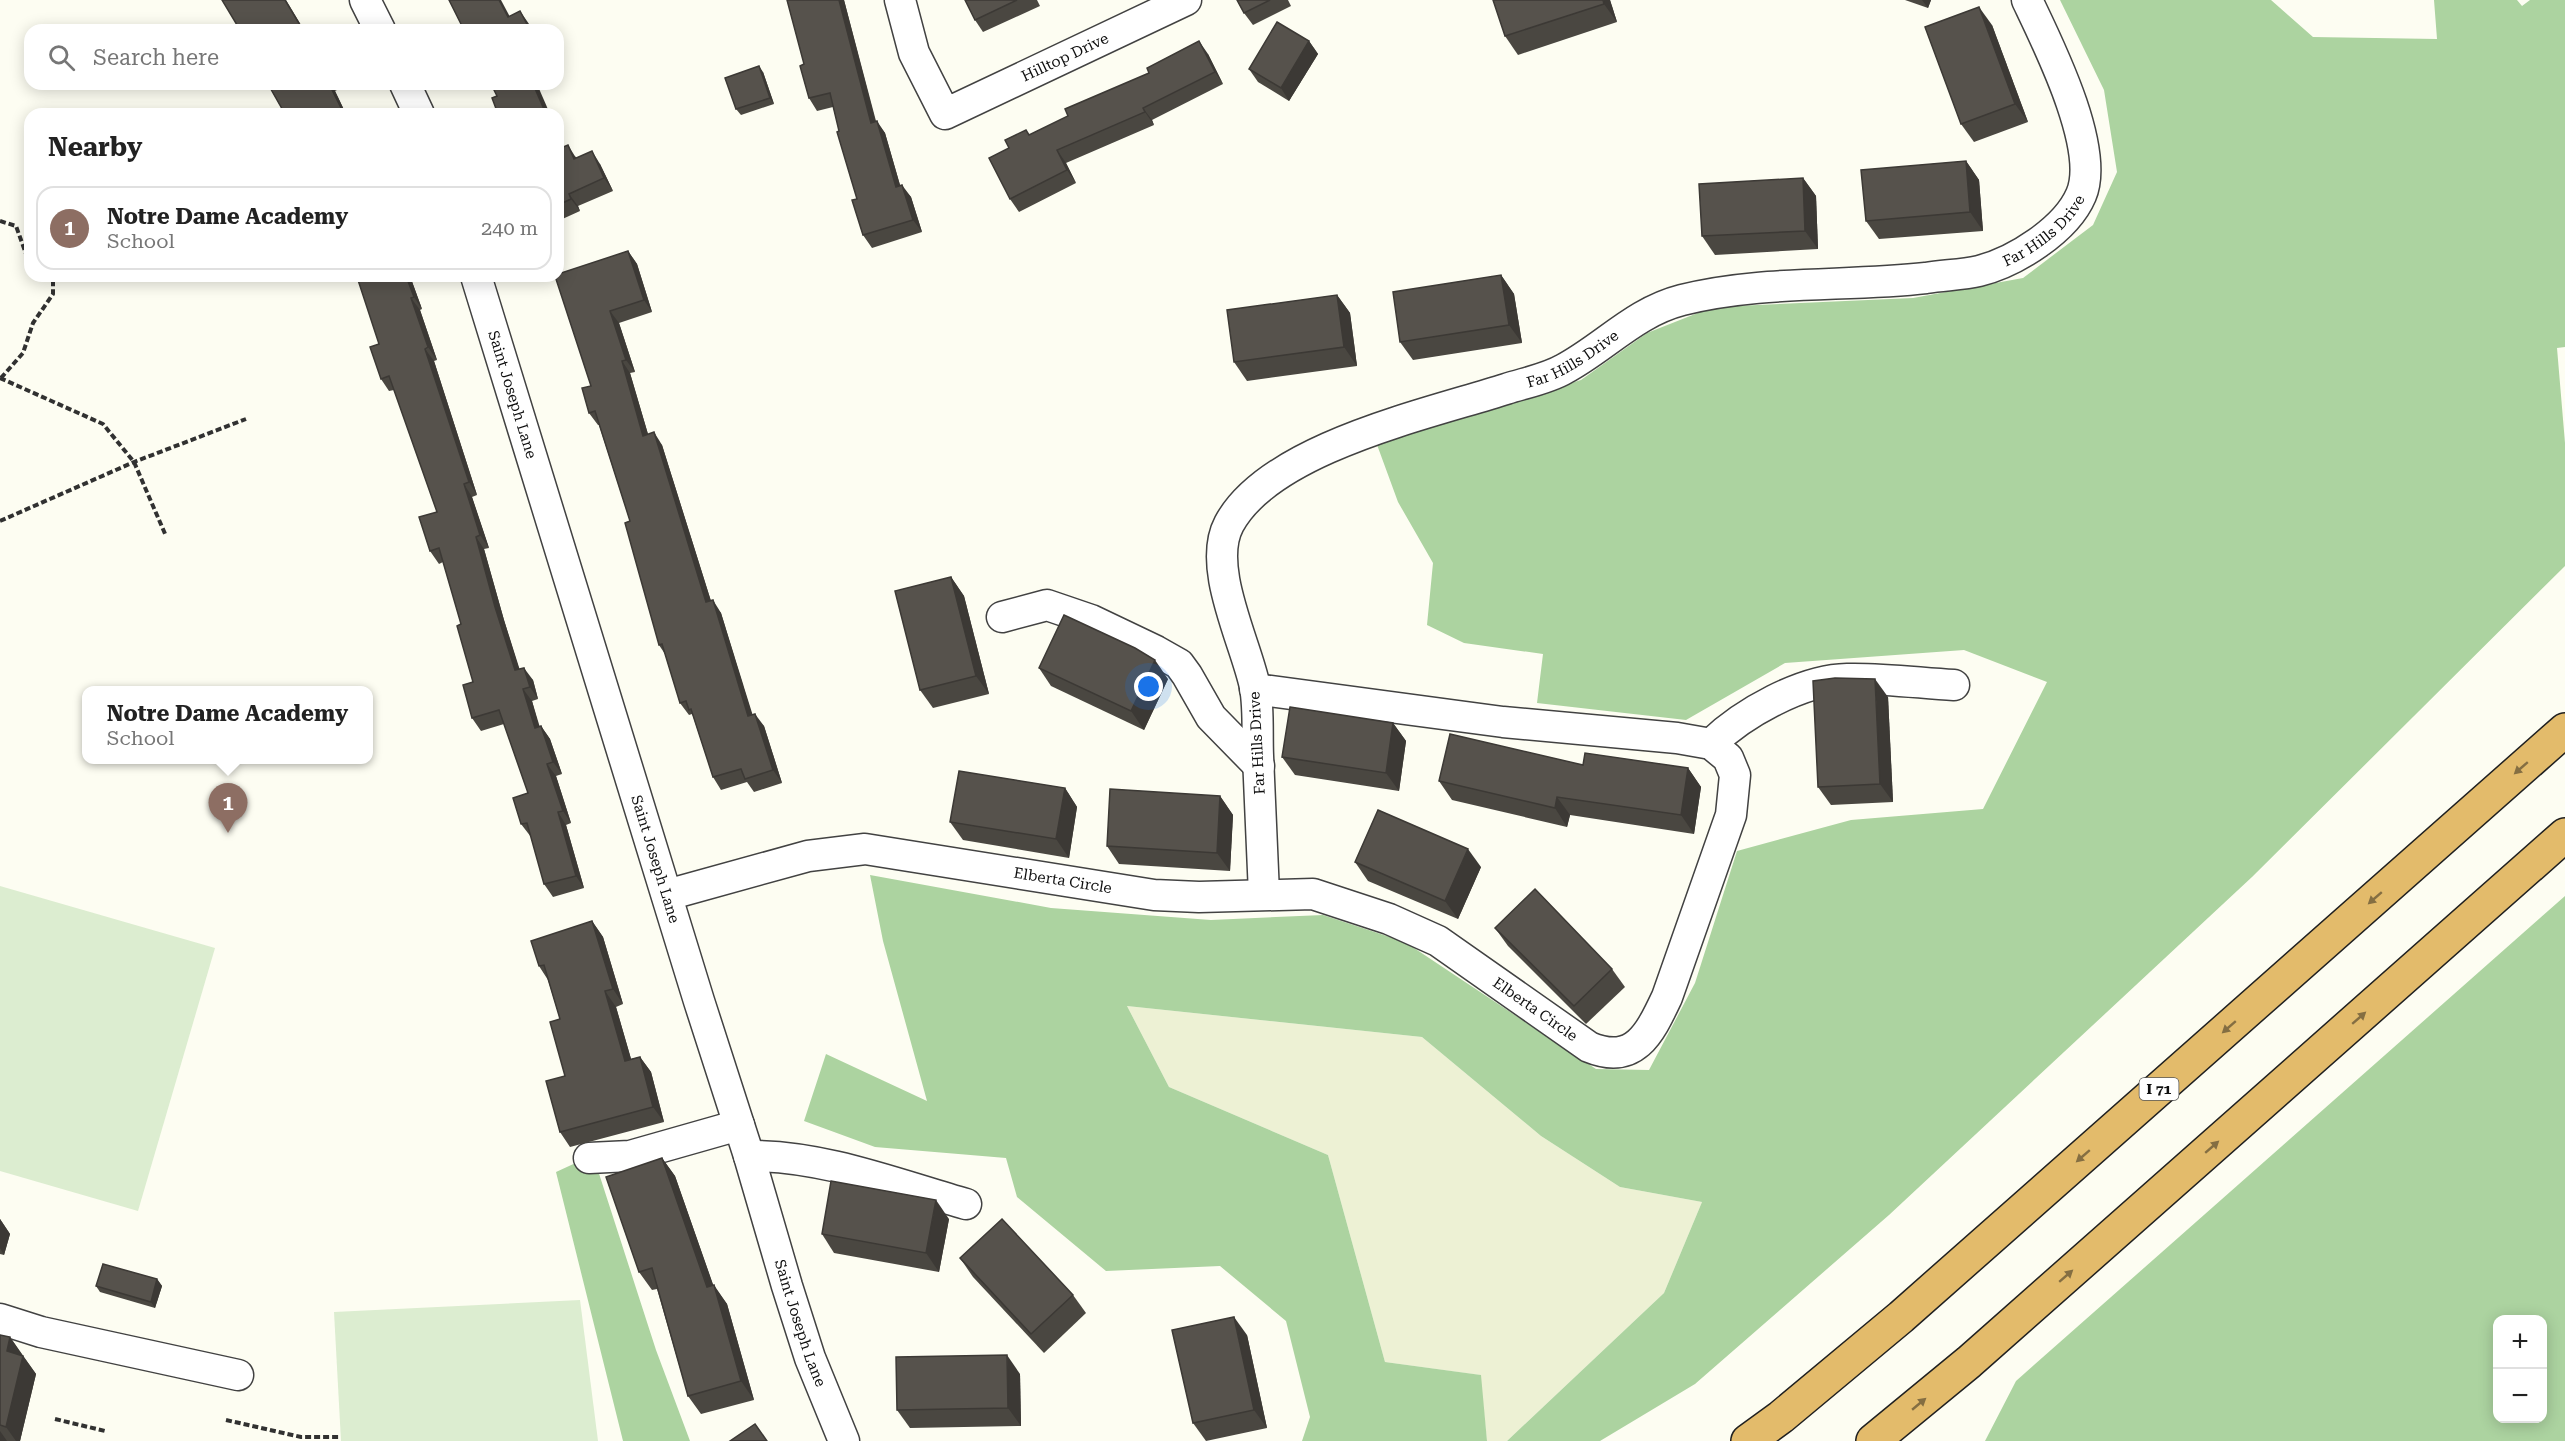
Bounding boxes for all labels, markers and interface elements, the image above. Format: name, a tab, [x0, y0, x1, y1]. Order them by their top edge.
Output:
search box	[24, 24, 564, 90]
street label: Hilltop Drive	[1019, 29, 1111, 85]
icon: search	[45, 41, 78, 74]
text: Search here	[93, 45, 219, 70]
text: Nearby	[48, 132, 142, 162]
street label: Far Hills Drive	[2000, 192, 2089, 270]
text: Notre Dame Academy	[107, 204, 348, 229]
text: 1	[64, 216, 75, 240]
text: 240 m	[481, 216, 538, 240]
text: School	[107, 229, 175, 253]
street label: Far Hills Drive	[1525, 326, 1622, 392]
street label: Saint Joseph Lane	[484, 328, 541, 461]
your location	[1134, 672, 1163, 701]
popup	[82, 686, 373, 764]
street label: Far Hills Drive	[1245, 691, 1269, 795]
text: Notre Dame Academy	[107, 701, 348, 726]
text: School	[107, 726, 174, 750]
one-way arrow	[2514, 761, 2529, 774]
pin: 1	[208, 784, 248, 833]
street label: Saint Joseph Lane	[627, 793, 684, 925]
street label: Elberta Circle	[1012, 864, 1113, 897]
one-way arrow	[2368, 891, 2383, 904]
street label: Elberta Circle	[1490, 973, 1581, 1045]
one-way arrow	[2351, 1011, 2366, 1025]
one-way arrow	[2222, 1020, 2237, 1033]
road number: I 71	[2140, 1078, 2178, 1100]
one-way arrow	[2204, 1141, 2219, 1154]
one-way arrow	[2076, 1149, 2091, 1162]
street label: Saint Joseph Lane	[771, 1257, 830, 1389]
one-way arrow	[2058, 1270, 2073, 1283]
map controls	[2493, 1315, 2547, 1423]
button: +	[2493, 1315, 2547, 1369]
button: −	[2493, 1369, 2547, 1423]
one-way arrow	[1911, 1398, 1926, 1410]

